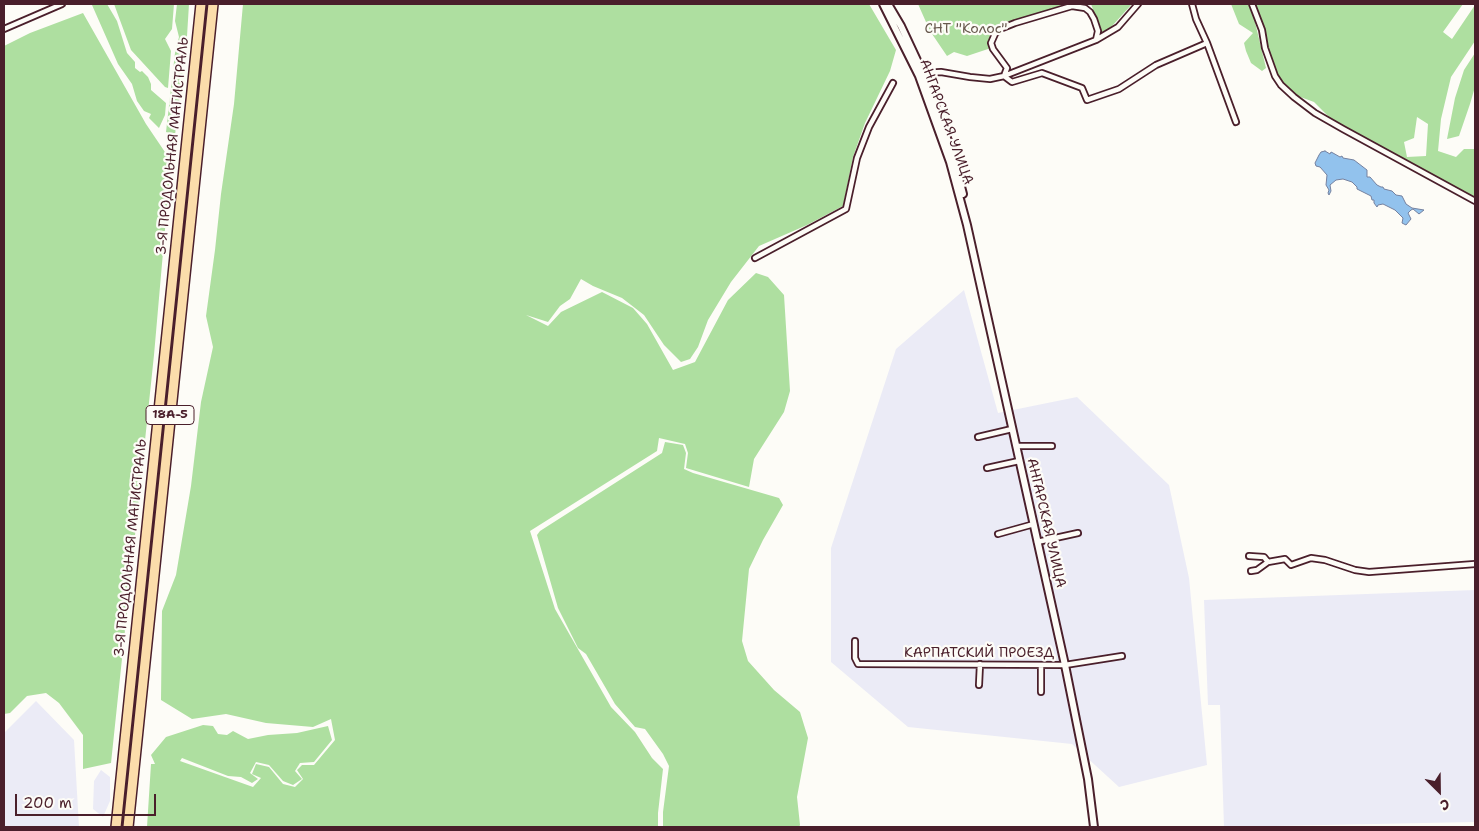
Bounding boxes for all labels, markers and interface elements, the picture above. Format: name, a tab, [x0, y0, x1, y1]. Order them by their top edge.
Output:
park label: СНТ "Колос"	[924, 21, 1008, 37]
street label: 3-Я ПРОДОЛЬНАЯ МАГИСТРАЛЬ	[153, 36, 193, 256]
street label: АНГАРСКАЯ УЛИЦА	[915, 57, 977, 187]
road number: 18А-5	[146, 406, 194, 424]
street label: 3-Я ПРОДОЛЬНАЯ МАГИСТРАЛЬ	[111, 438, 151, 658]
street label: АНГАРСКАЯ УЛИЦА	[1023, 457, 1069, 589]
street label: КАРПАТСКИЙ ПРОЕЗД	[904, 645, 1054, 661]
north arrow	[1414, 766, 1464, 816]
scale bar	[18, 784, 159, 816]
text: 200 m	[23, 793, 72, 813]
text: С	[1437, 795, 1452, 815]

